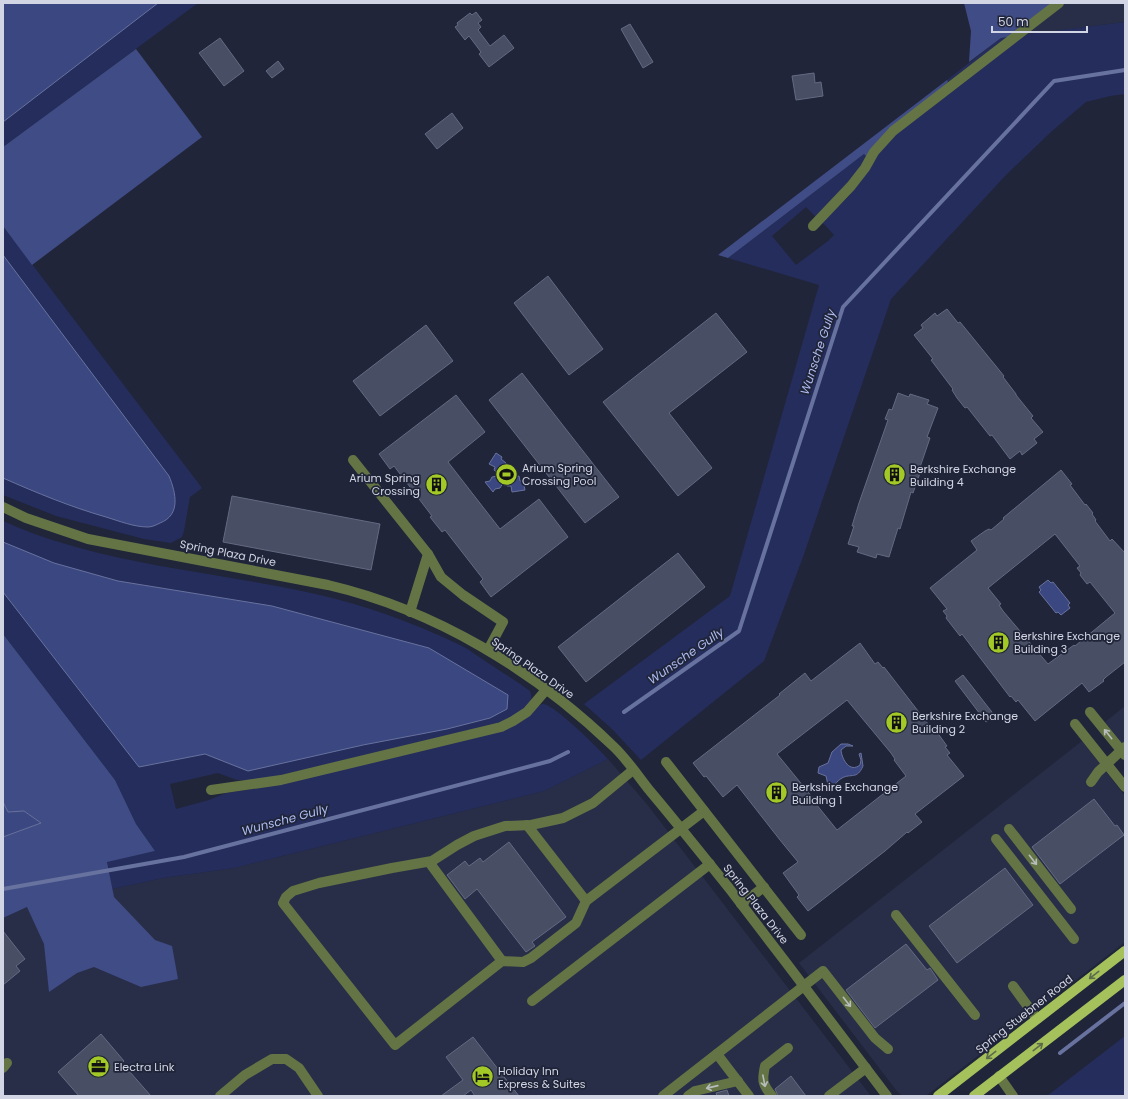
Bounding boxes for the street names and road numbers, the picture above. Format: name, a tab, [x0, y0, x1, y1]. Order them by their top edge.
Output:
street label: Spring Plaza Drive	[179, 536, 278, 570]
street label: Spring Plaza Drive	[488, 633, 578, 703]
street label: Spring Plaza Drive	[720, 861, 792, 948]
street label: Spring Stuebner Road	[972, 971, 1076, 1057]

